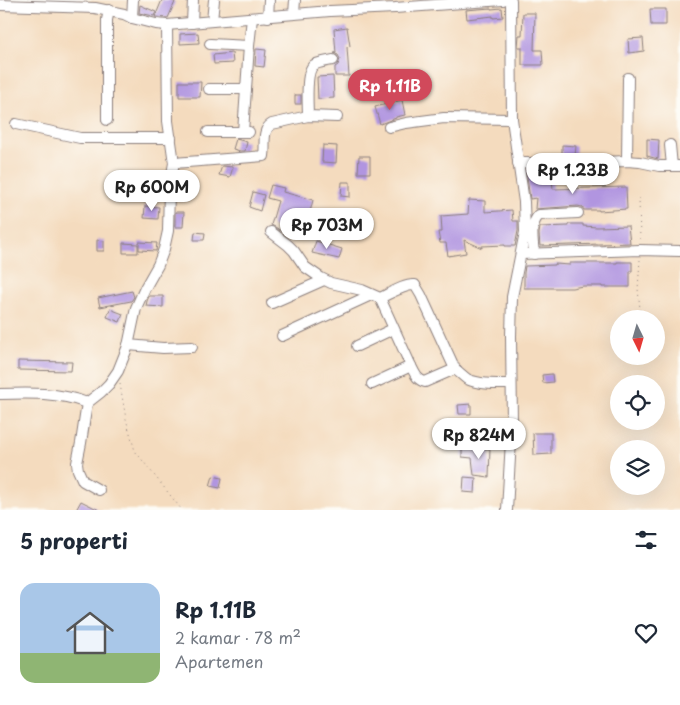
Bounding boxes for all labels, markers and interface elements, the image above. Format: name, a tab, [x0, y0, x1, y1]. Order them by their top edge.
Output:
pin: Rp 1.11B	[338, 68, 442, 111]
text: Rp 1.11B	[359, 73, 421, 97]
pin: Rp 1.23B	[521, 152, 625, 195]
text: Rp 1.23B	[537, 157, 609, 181]
pin: Rp 600M	[106, 170, 198, 212]
text: Rp 600M	[115, 174, 189, 198]
pin: Rp 703M	[281, 208, 373, 250]
text: Rp 703M	[291, 212, 363, 236]
north arrow	[610, 310, 665, 365]
map controls	[610, 310, 665, 495]
button: locate	[610, 375, 665, 430]
pin: Rp 824M	[433, 418, 525, 460]
text: Rp 824M	[443, 422, 515, 446]
button: layers	[610, 440, 665, 495]
text: 5 properti	[20, 524, 128, 556]
icon: filters	[632, 526, 660, 554]
text: Rp 1.11B	[175, 593, 256, 625]
icon: home	[60, 603, 120, 663]
icon: heart	[632, 619, 660, 647]
text: 2 kamar · 78 m²	[175, 625, 301, 649]
text: Apartemen	[175, 649, 264, 673]

